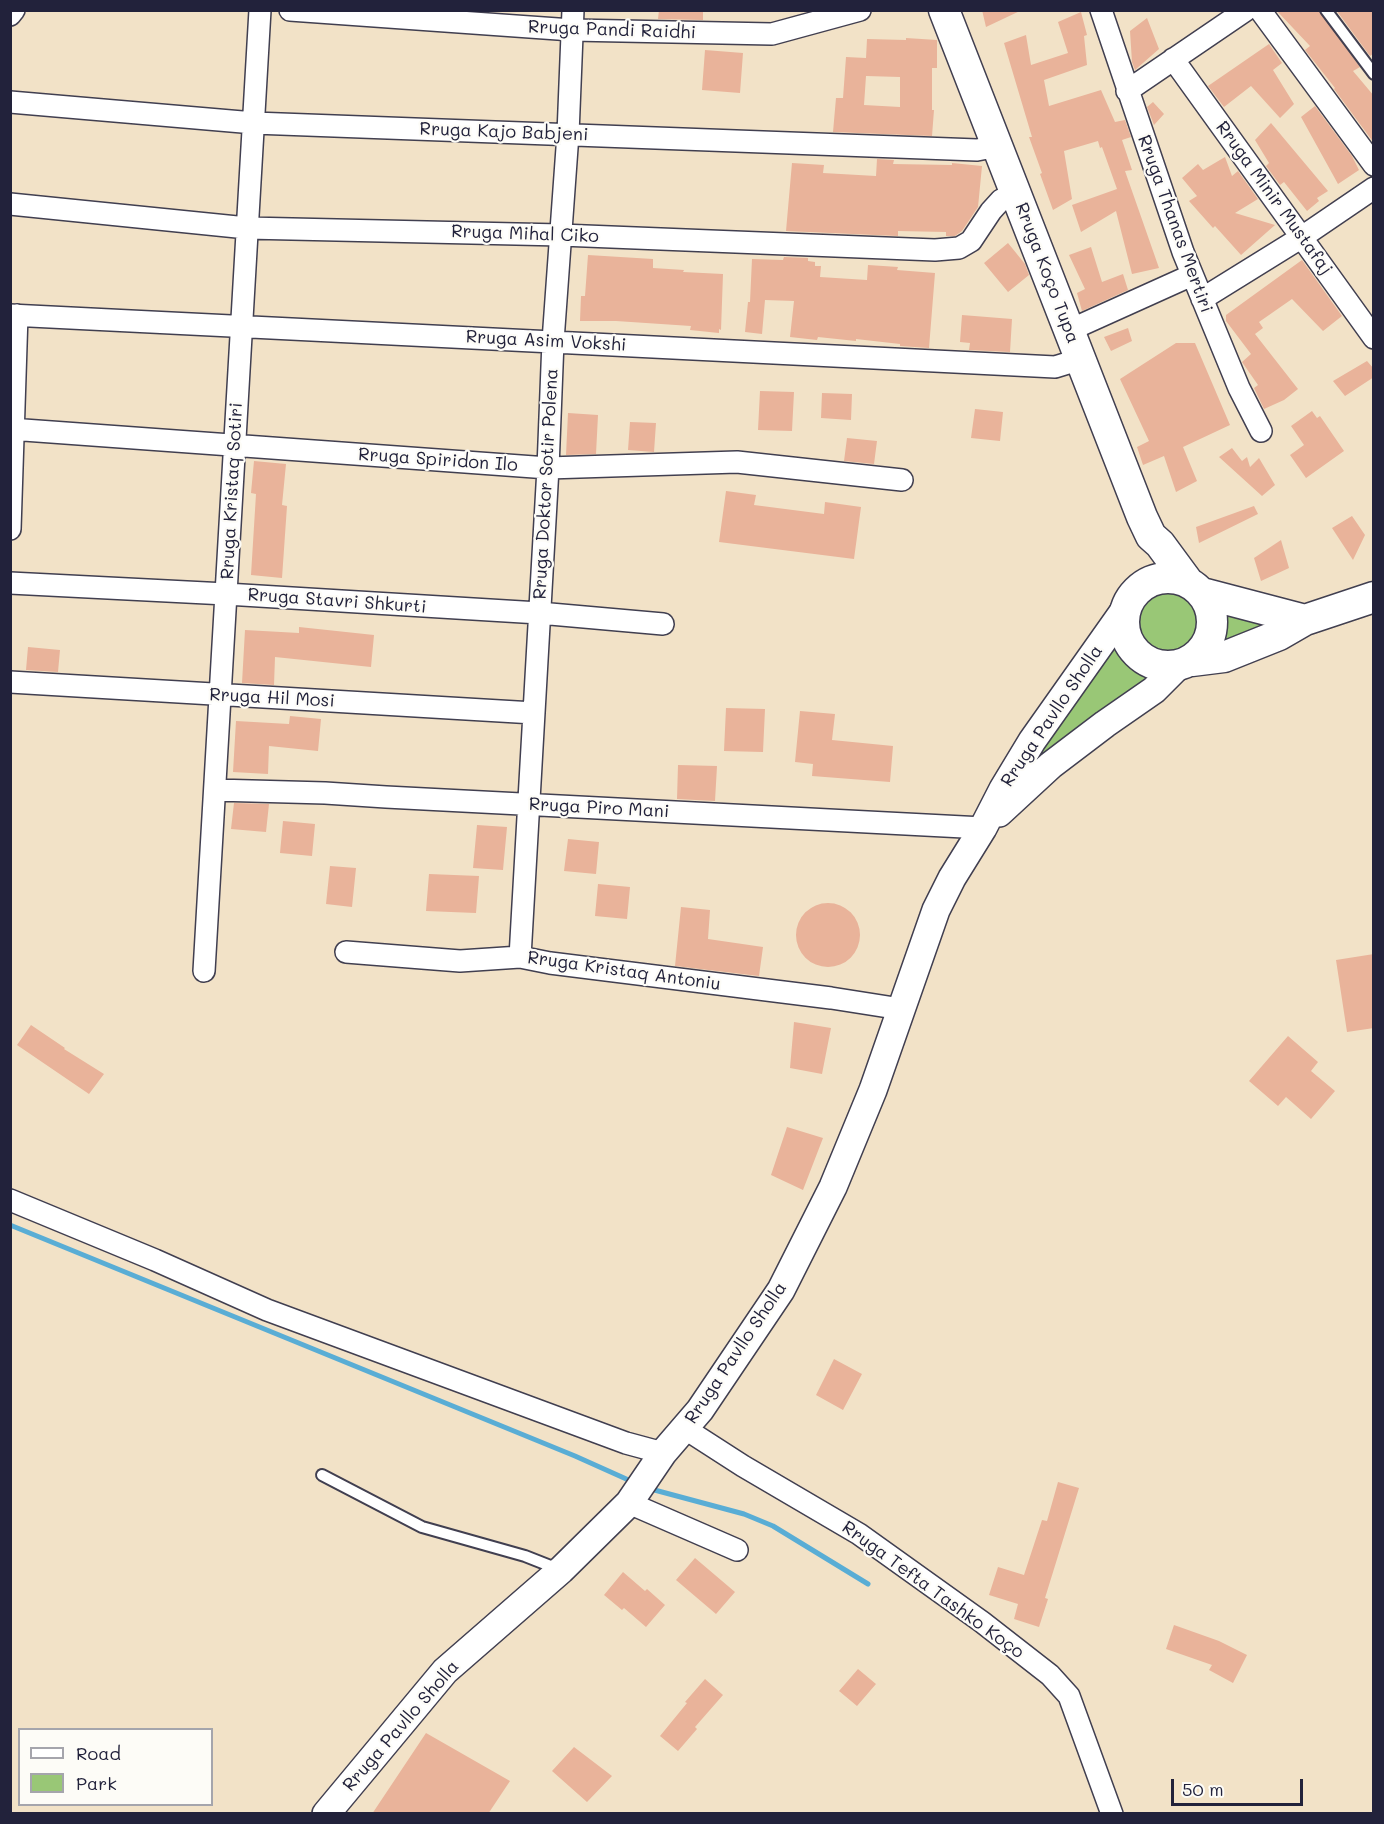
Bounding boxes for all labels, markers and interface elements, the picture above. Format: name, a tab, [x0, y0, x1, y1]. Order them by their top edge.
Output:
street label: Rruga Pandi Raidhi	[528, 16, 696, 44]
street label: Rruga Minir Mustafaj	[1211, 117, 1337, 279]
street label: Rruga Kajo Babjeni	[419, 118, 589, 146]
street label: Rruga Thanas Mertiri	[1133, 132, 1217, 316]
street label: Rruga Koço Tupa	[1010, 200, 1084, 346]
street label: Rruga Mihal Ciko	[451, 221, 599, 247]
street label: Rruga Asim Vokshi	[465, 326, 627, 356]
street label: Rruga Doktor Sotir Polena	[529, 368, 563, 600]
street label: Rruga Kristaq Sotiri	[217, 402, 247, 580]
street label: Rruga Spiridon Ilo	[357, 444, 519, 476]
street label: Rruga Stavri Shkurti	[247, 584, 427, 618]
street label: Rruga Pavllo Sholla	[997, 641, 1107, 791]
street label: Rruga Hil Mosi	[209, 684, 335, 712]
street label: Rruga Piro Mani	[528, 794, 670, 822]
street label: Rruga Kristaq Antoniu	[526, 947, 722, 995]
street label: Rruga Pavllo Sholla	[681, 1278, 791, 1428]
street label: Rruga Tefta Tashko Koço	[838, 1517, 1028, 1663]
street label: Rruga Pavllo Sholla	[338, 1656, 464, 1796]
legend	[18, 1728, 213, 1806]
text: Road	[76, 1741, 121, 1765]
scale bar	[1174, 1767, 1306, 1805]
text: Park	[76, 1771, 117, 1795]
text: 50 m	[1182, 1777, 1224, 1801]

